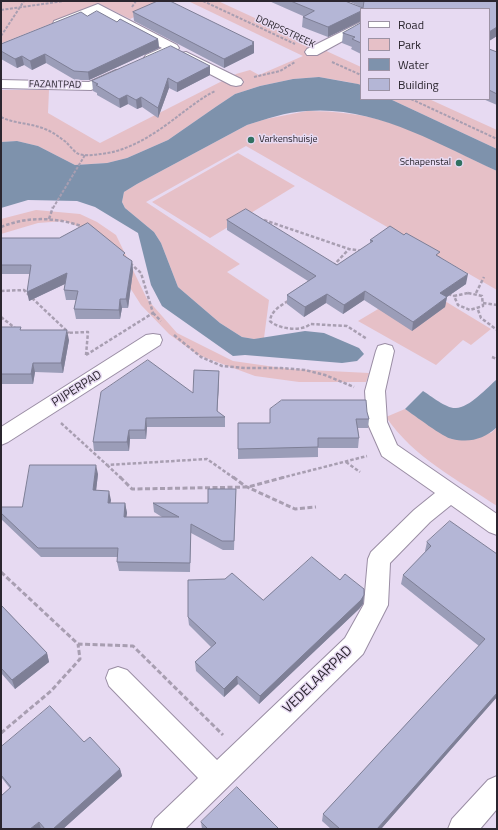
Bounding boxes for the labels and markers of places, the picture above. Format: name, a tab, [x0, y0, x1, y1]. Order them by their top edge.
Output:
place label: Varkenshuisje	[259, 134, 318, 146]
marker: Varkenshuisje	[246, 135, 256, 145]
place label: Schapenstal	[400, 157, 451, 169]
marker: Schapenstal	[454, 158, 464, 168]

